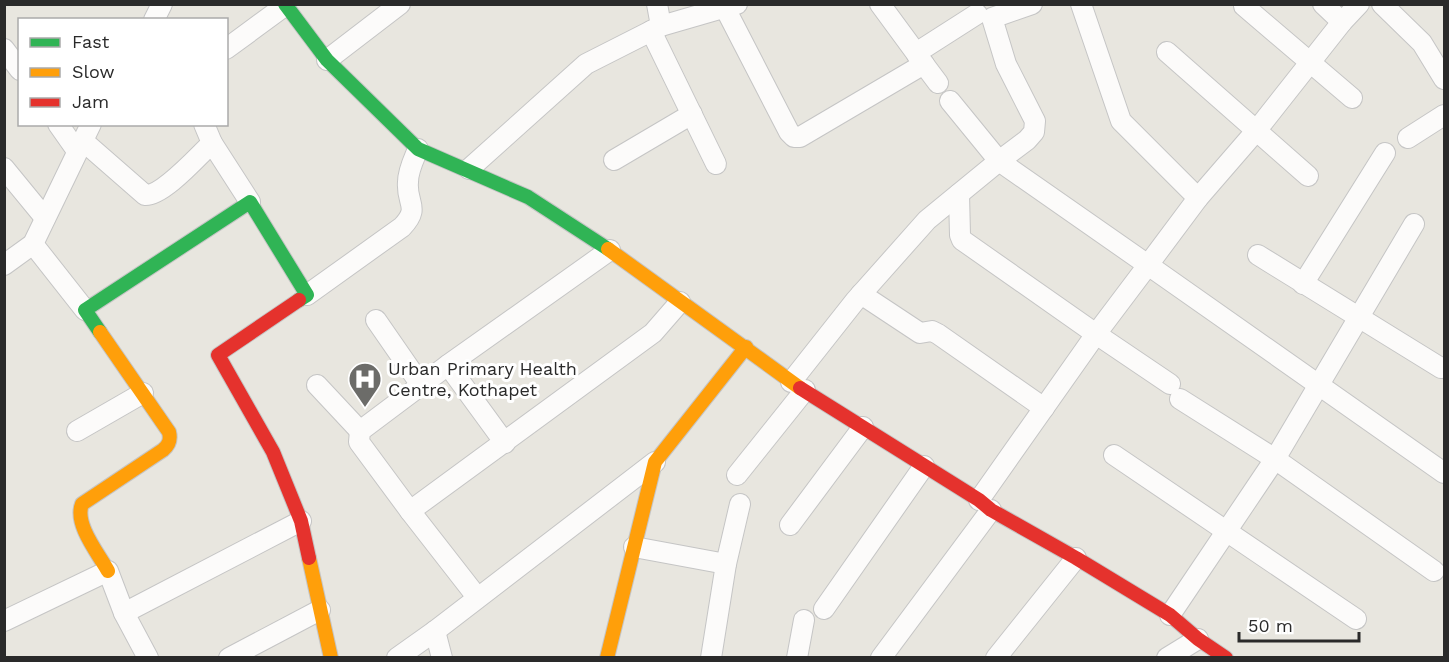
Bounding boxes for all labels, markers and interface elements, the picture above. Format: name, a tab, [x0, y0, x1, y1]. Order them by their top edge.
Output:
legend	[18, 18, 228, 126]
text: Fast	[72, 31, 110, 52]
text: Slow	[72, 61, 115, 82]
text: Jam	[72, 91, 109, 112]
place label: Urban Primary Health Centre, Kothapet	[388, 358, 577, 400]
hospital icon: Urban Primary Health Centre, Kothapet	[347, 361, 383, 408]
scale bar	[1239, 605, 1359, 643]
text: 50 m	[1248, 615, 1293, 636]

